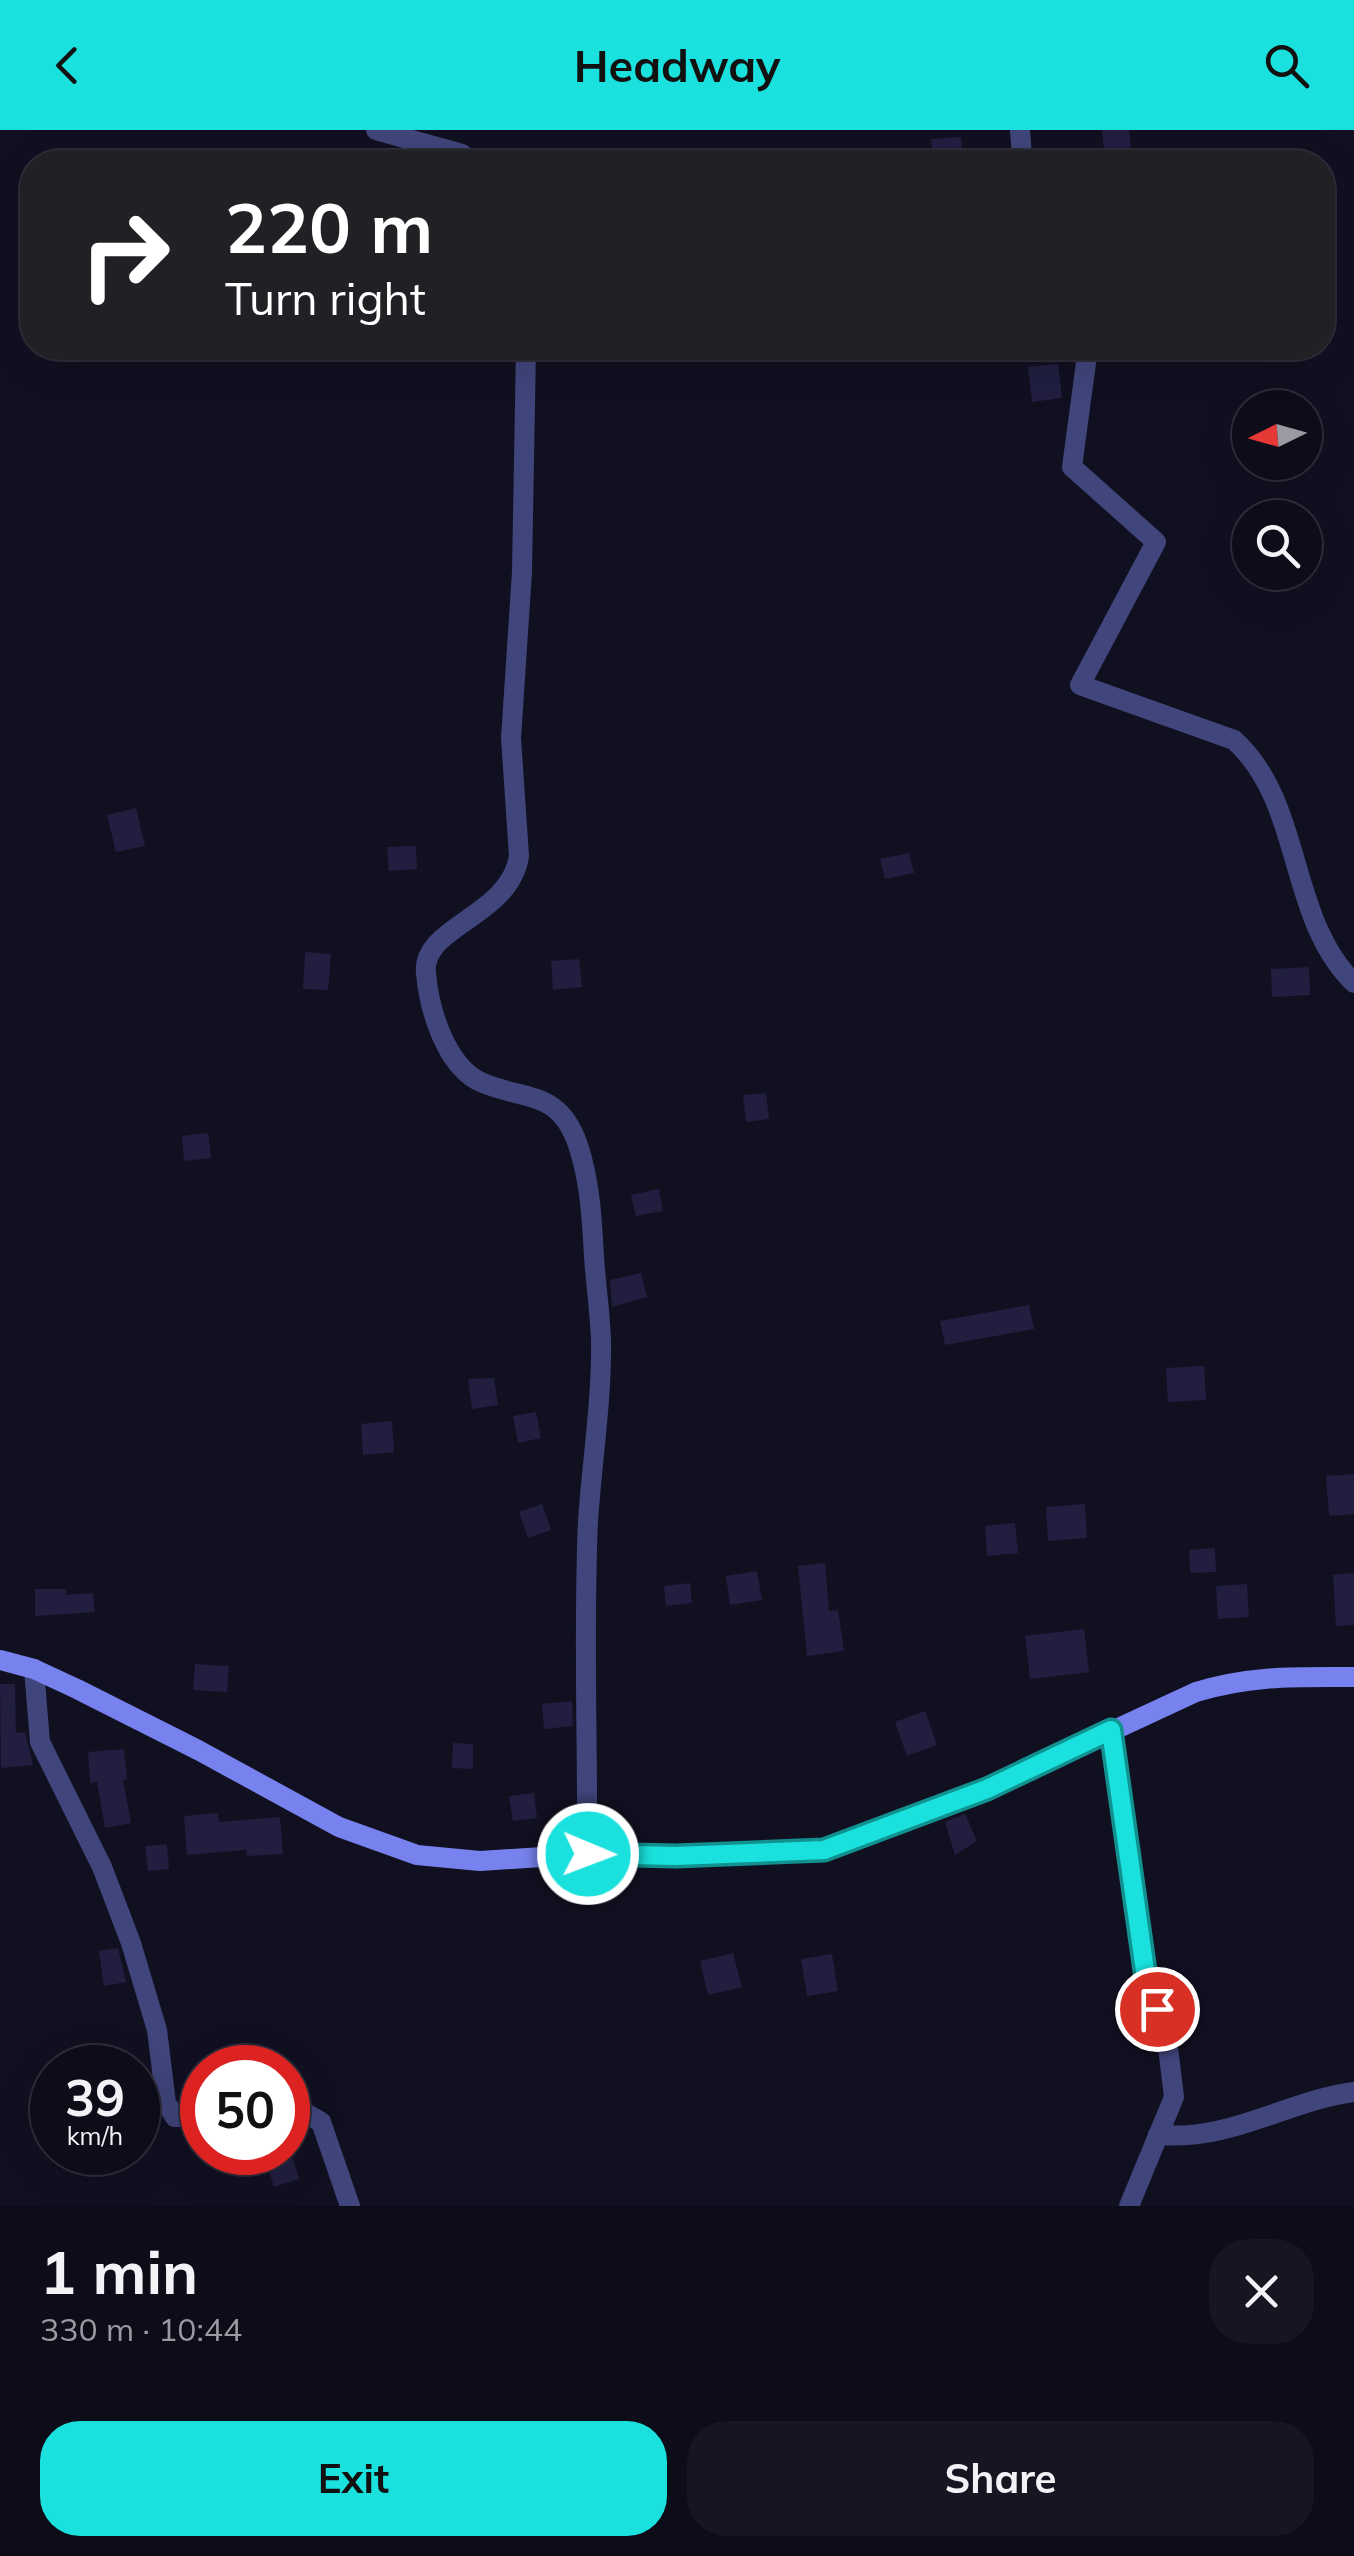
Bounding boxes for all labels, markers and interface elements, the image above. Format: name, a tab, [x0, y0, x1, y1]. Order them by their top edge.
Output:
text: Headway	[574, 37, 780, 93]
icon: back	[40, 38, 95, 93]
icon: search	[1259, 38, 1314, 93]
text: 220 m	[225, 183, 433, 271]
icon: right	[60, 190, 190, 320]
text: Turn right	[225, 270, 426, 326]
north arrow	[1232, 390, 1322, 480]
map controls	[1232, 390, 1322, 590]
button: search	[1232, 500, 1322, 590]
position arrow	[536, 1802, 640, 1906]
pin	[1115, 1967, 1200, 2052]
icon: arrive	[1130, 1982, 1185, 2037]
speed limit sign: 50	[180, 2045, 310, 2175]
text: 39	[65, 2066, 125, 2129]
text: km/h	[67, 2120, 123, 2151]
text: 1 min	[40, 2234, 198, 2309]
button: close	[1209, 2239, 1314, 2344]
text: 330 m · 10:44	[40, 2309, 242, 2349]
button: Exit	[40, 2421, 667, 2536]
button: Share	[687, 2421, 1314, 2536]

